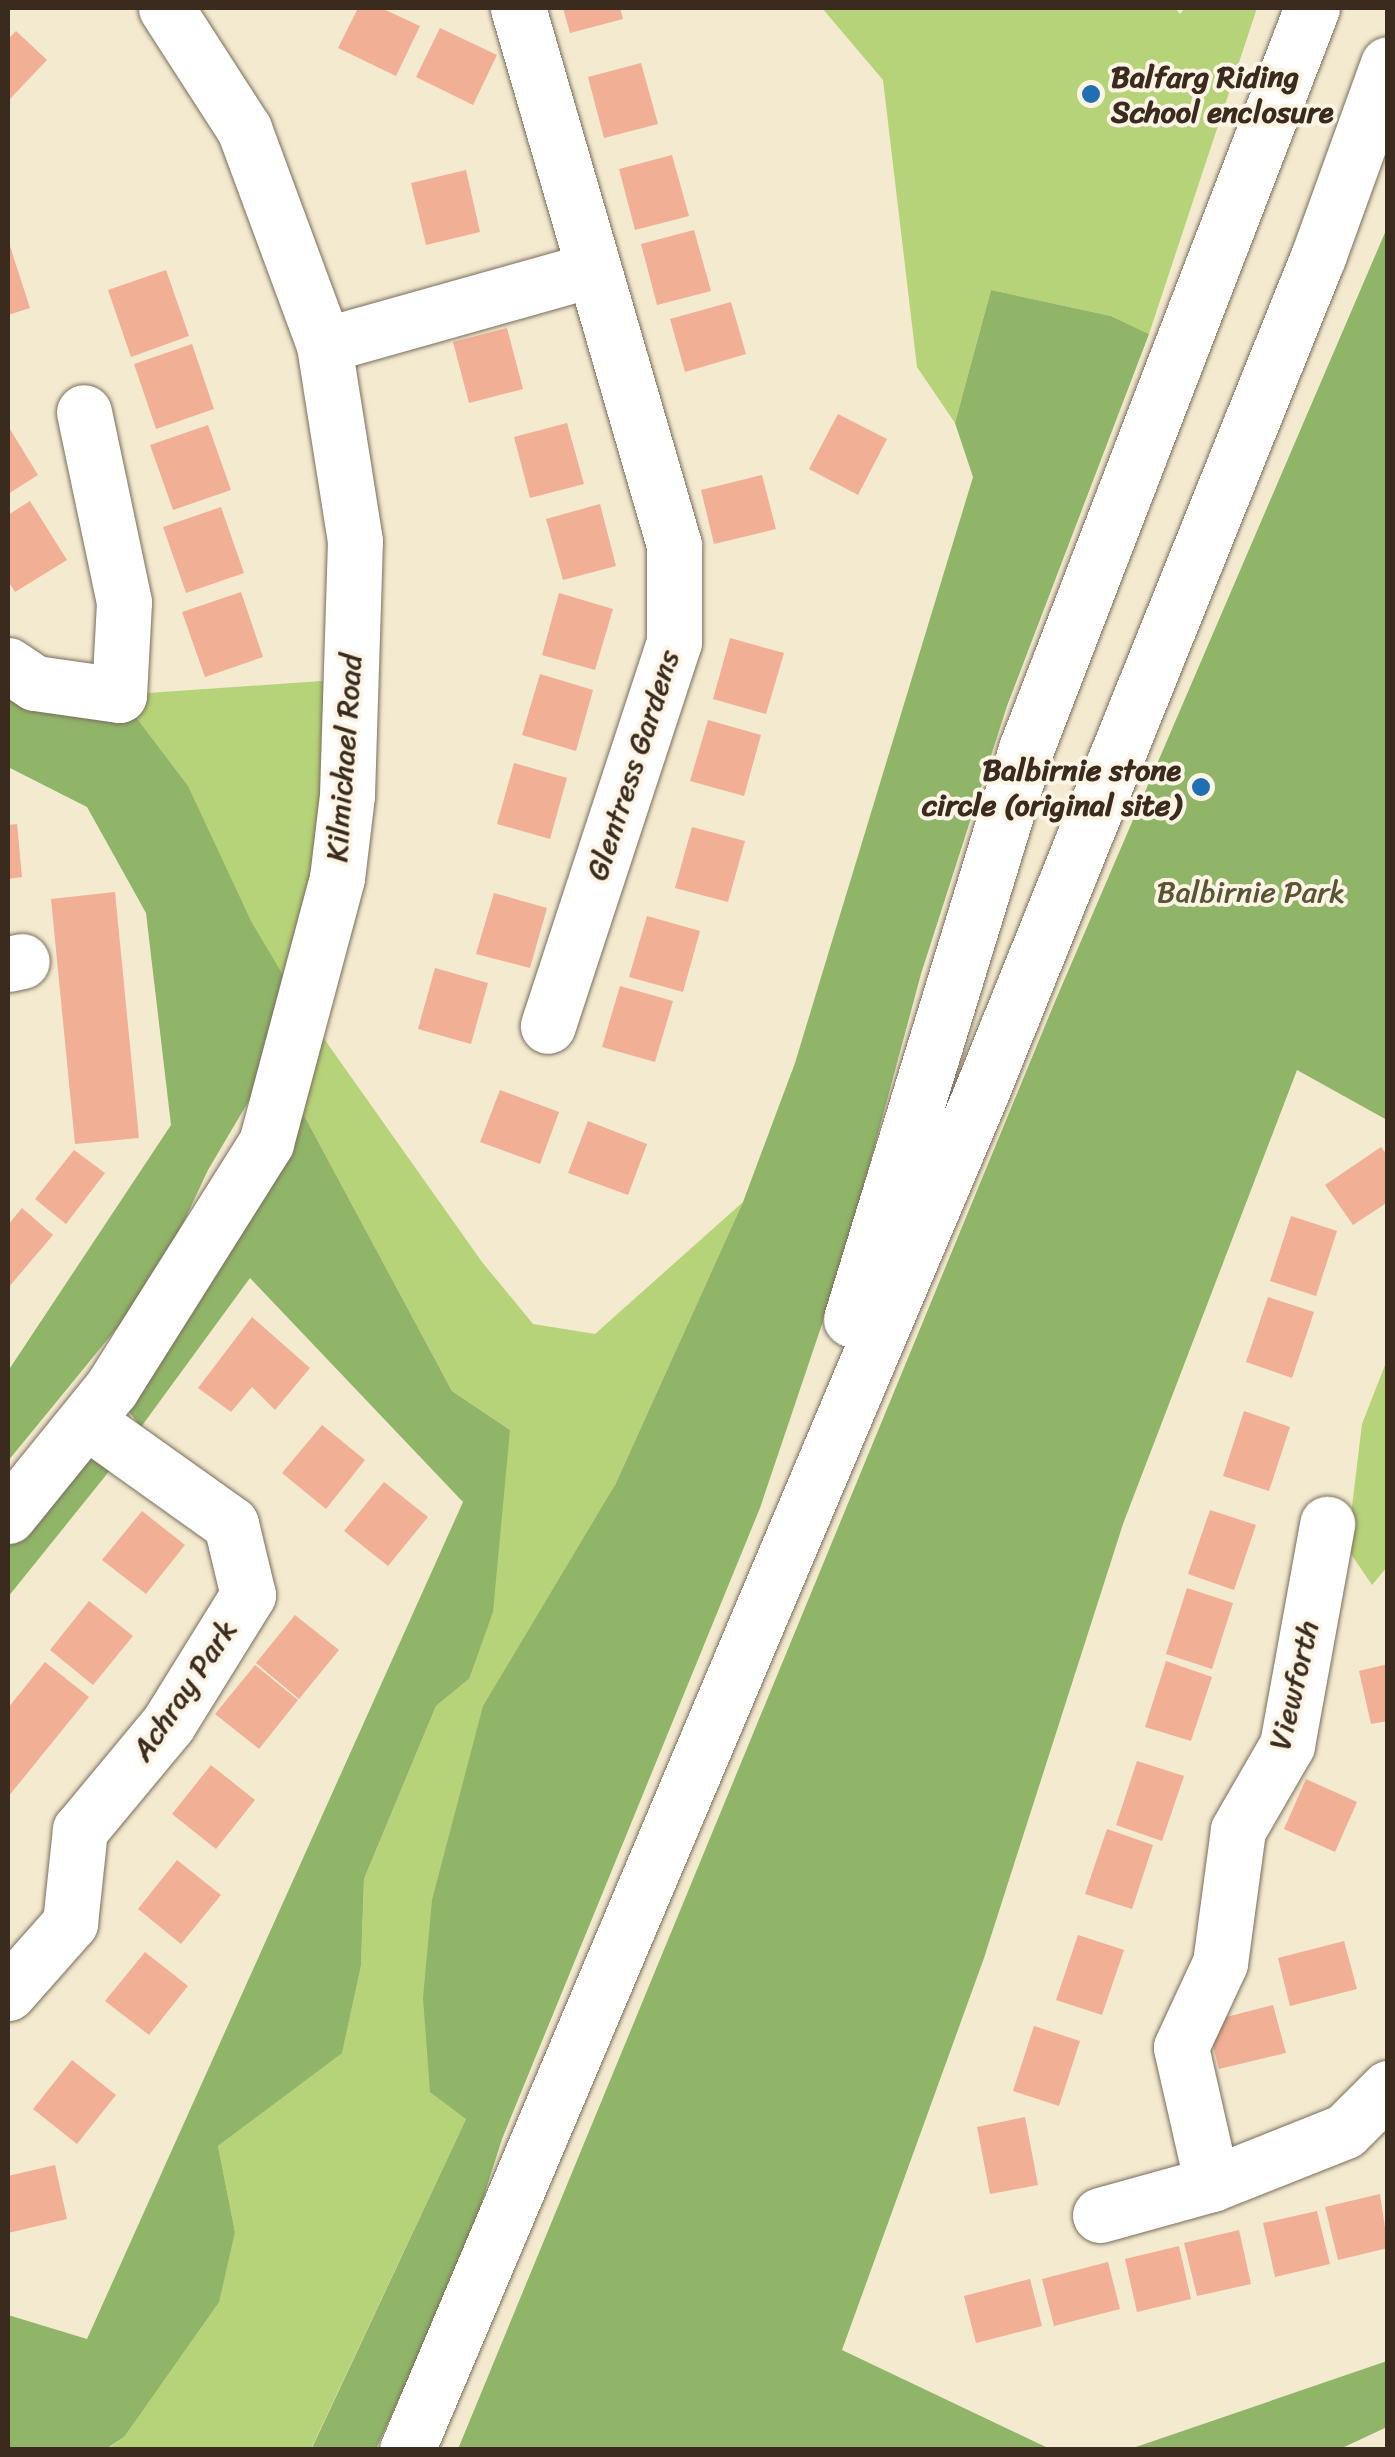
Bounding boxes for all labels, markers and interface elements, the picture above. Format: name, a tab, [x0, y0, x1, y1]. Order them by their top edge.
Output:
place label: Balfarg Riding School enclosure	[1111, 59, 1335, 130]
marker: Balfarg Riding School enclosure	[1080, 83, 1102, 105]
street label: Glentress Gardens	[579, 645, 687, 885]
street label: Kilmichael Road	[319, 653, 369, 863]
place label: Balbirnie stone circle (original site)	[920, 752, 1181, 822]
marker: Balbirnie stone circle (original site)	[1190, 776, 1212, 798]
park label: Balbirnie Park	[1157, 874, 1345, 910]
street label: Achray Park	[124, 1613, 244, 1767]
street label: Viewforth	[1262, 1617, 1326, 1753]

